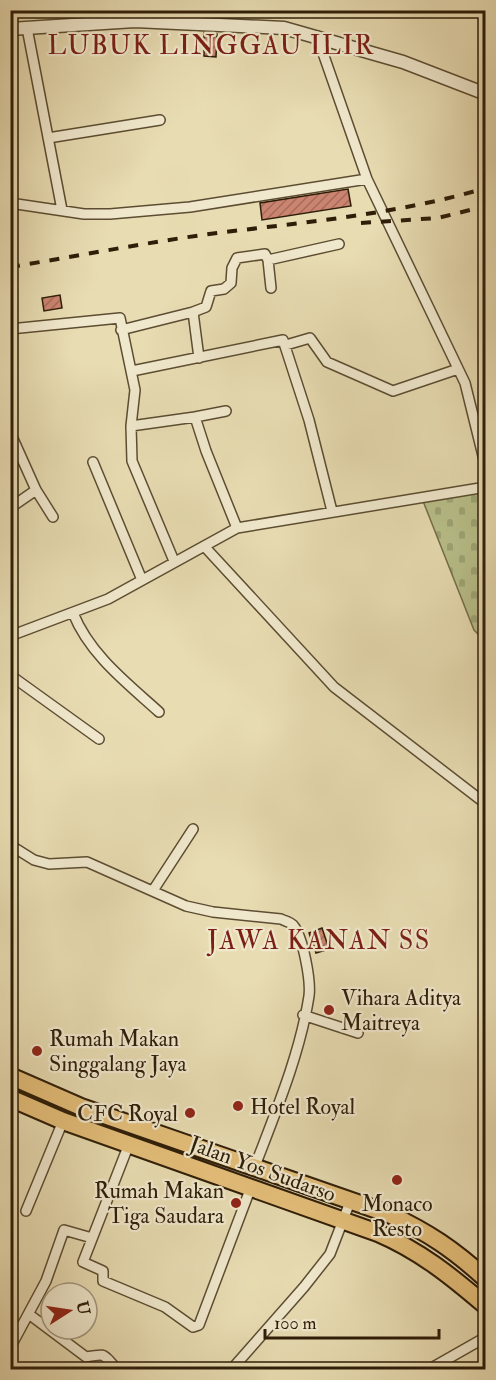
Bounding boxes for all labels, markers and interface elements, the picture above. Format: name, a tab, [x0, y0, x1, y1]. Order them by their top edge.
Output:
district label: LUBUK LINGGAU ILIR	[47, 30, 375, 62]
district label: JAWA KANAN SS	[206, 925, 431, 957]
place label: Vihara Aditya Maitreya	[341, 984, 462, 1037]
marker: Vihara Aditya Maitreya	[322, 1003, 336, 1017]
place label: Rumah Makan Singgalang Jaya	[49, 1025, 187, 1078]
marker: Rumah Makan Singgalang Jaya	[30, 1044, 44, 1058]
place label: Hotel Royal	[250, 1093, 356, 1121]
marker: Hotel Royal	[231, 1099, 245, 1113]
place label: CFC Royal	[77, 1100, 178, 1128]
marker: CFC Royal	[183, 1106, 197, 1120]
street label: Jalan Yos Sudarso	[185, 1129, 340, 1208]
marker: Monaco Resto	[390, 1173, 404, 1187]
place label: Rumah Makan Tiga Saudara	[94, 1177, 225, 1230]
place label: Monaco Resto	[361, 1190, 433, 1243]
marker: Rumah Makan Tiga Saudara	[229, 1196, 243, 1210]
north arrow	[39, 1281, 99, 1341]
text: U	[72, 1299, 94, 1317]
scale bar	[265, 1302, 439, 1340]
text: 100 m	[274, 1312, 317, 1335]

